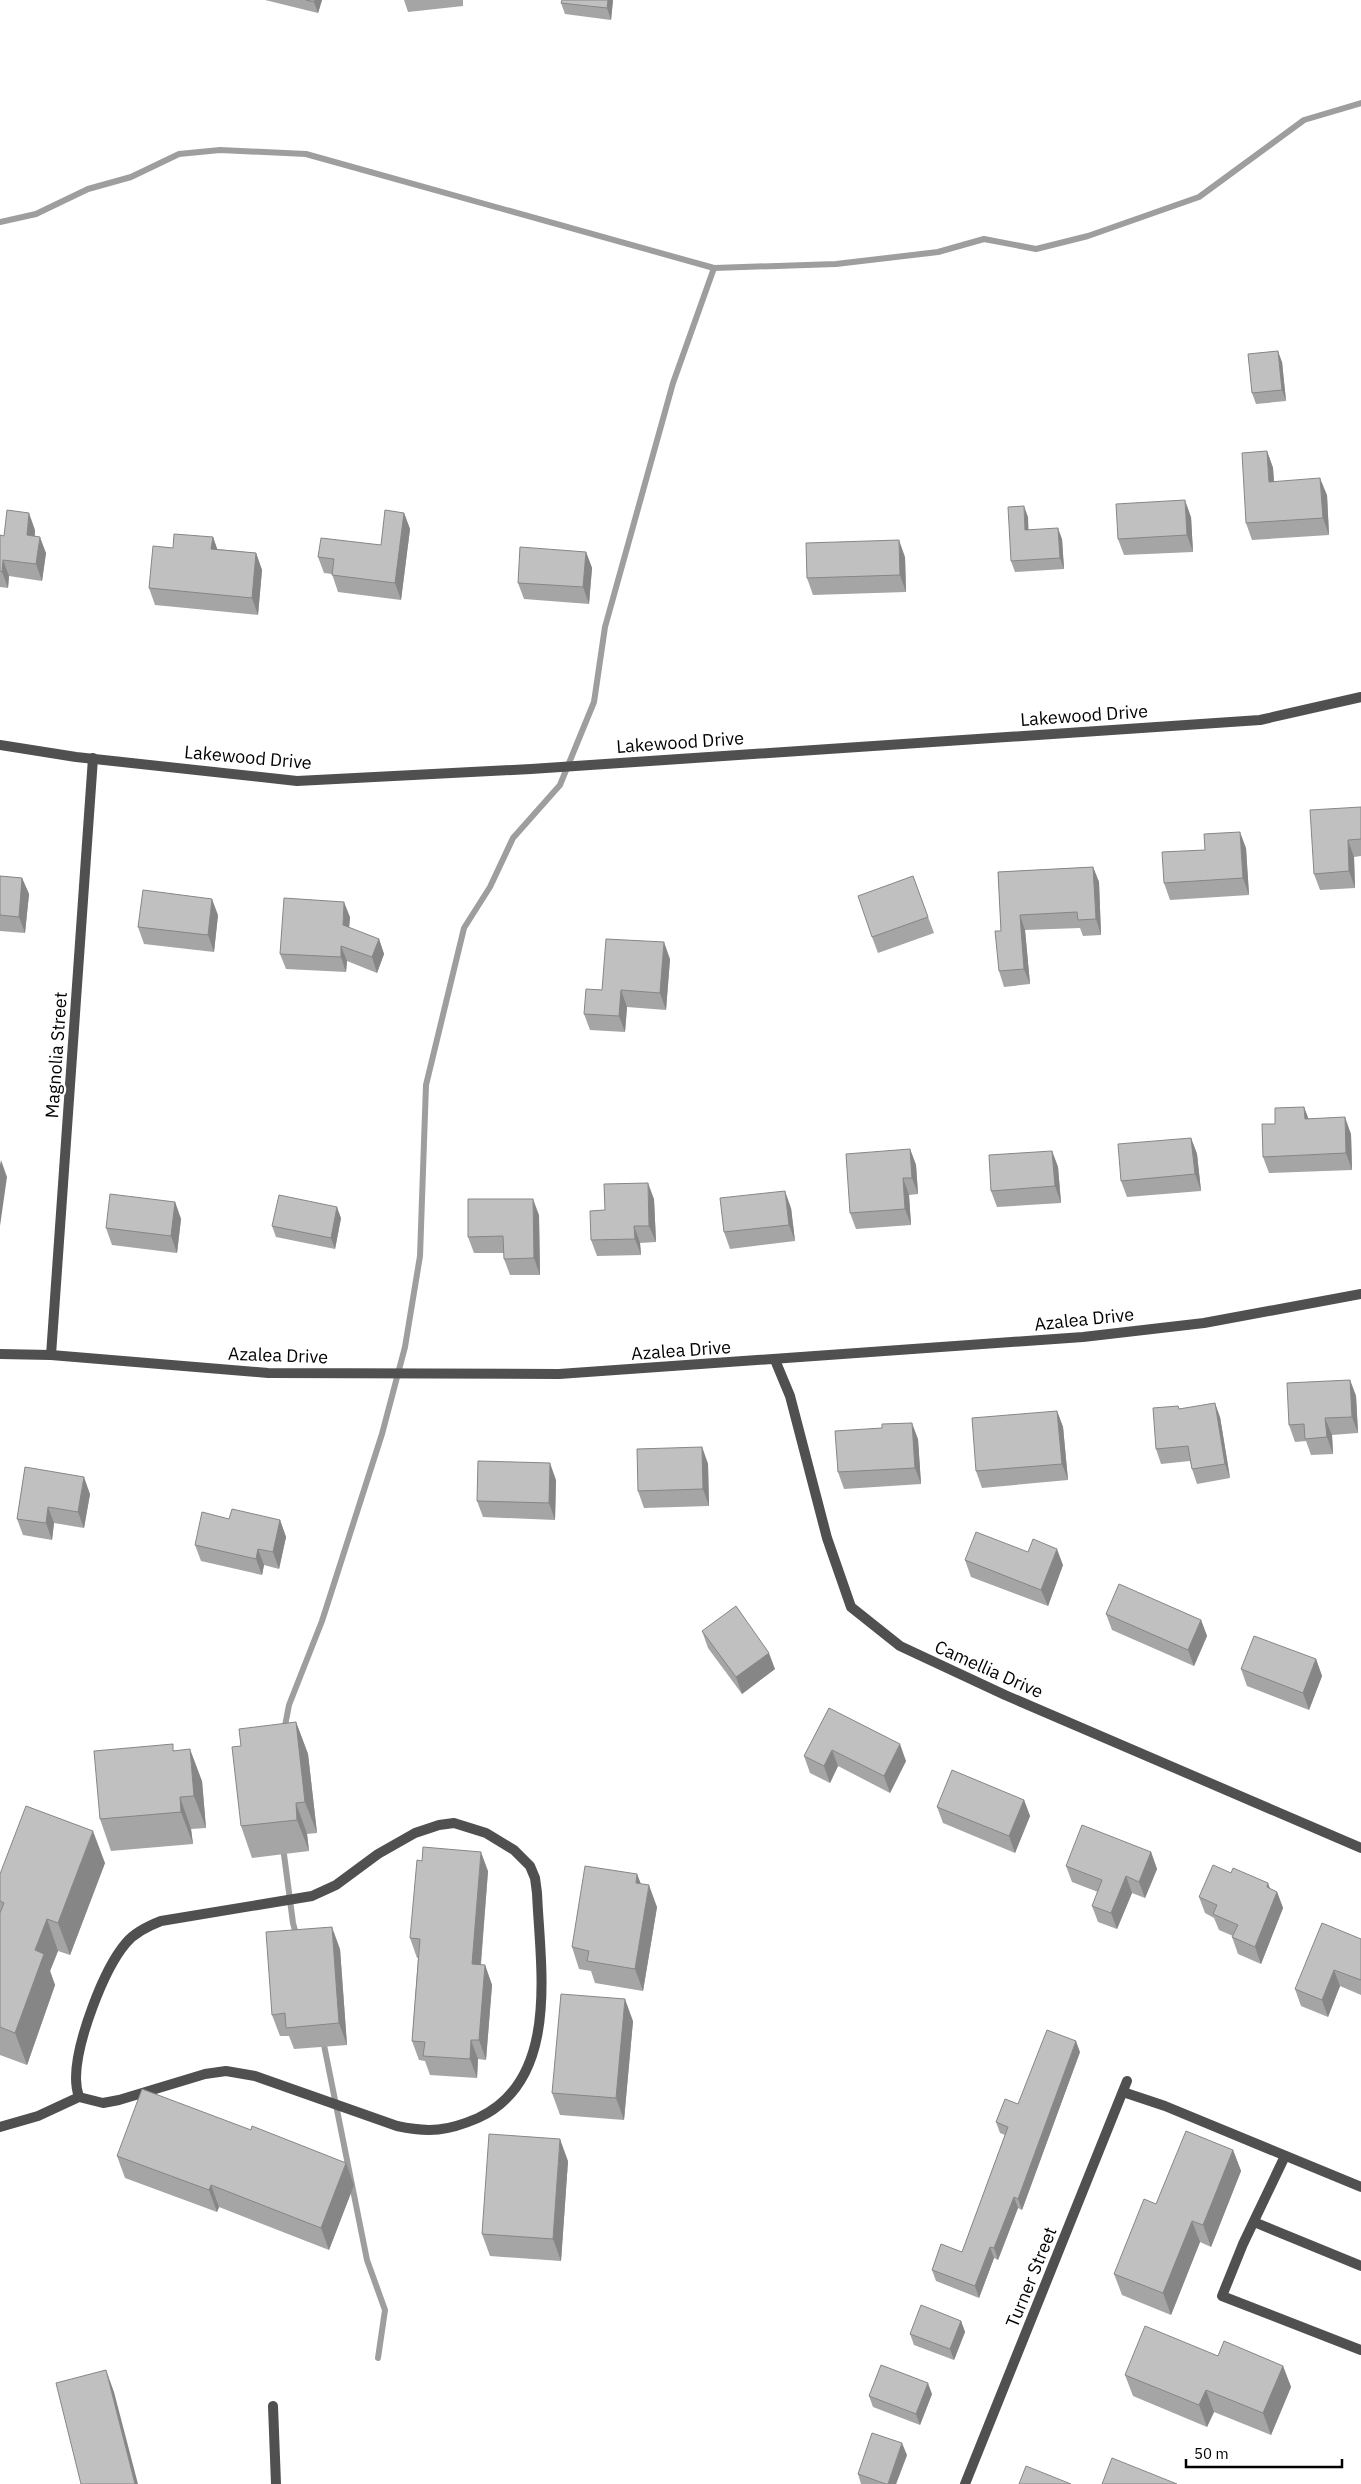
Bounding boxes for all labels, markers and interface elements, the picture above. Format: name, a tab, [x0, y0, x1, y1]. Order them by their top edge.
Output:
street label: Lakewood Drive	[1019, 699, 1149, 731]
street label: Lakewood Drive	[615, 726, 745, 758]
street label: Lakewood Drive	[183, 740, 313, 774]
street label: Magnolia Street	[40, 991, 72, 1119]
street label: Azalea Drive	[1033, 1302, 1135, 1336]
street label: Azalea Drive	[630, 1335, 732, 1365]
street label: Azalea Drive	[228, 1342, 329, 1368]
street label: Camellia Drive	[931, 1635, 1047, 1703]
street label: Turner Street	[1000, 2223, 1062, 2331]
scale bar	[1186, 2436, 1342, 2468]
text: 50 m	[1194, 2444, 1229, 2463]

